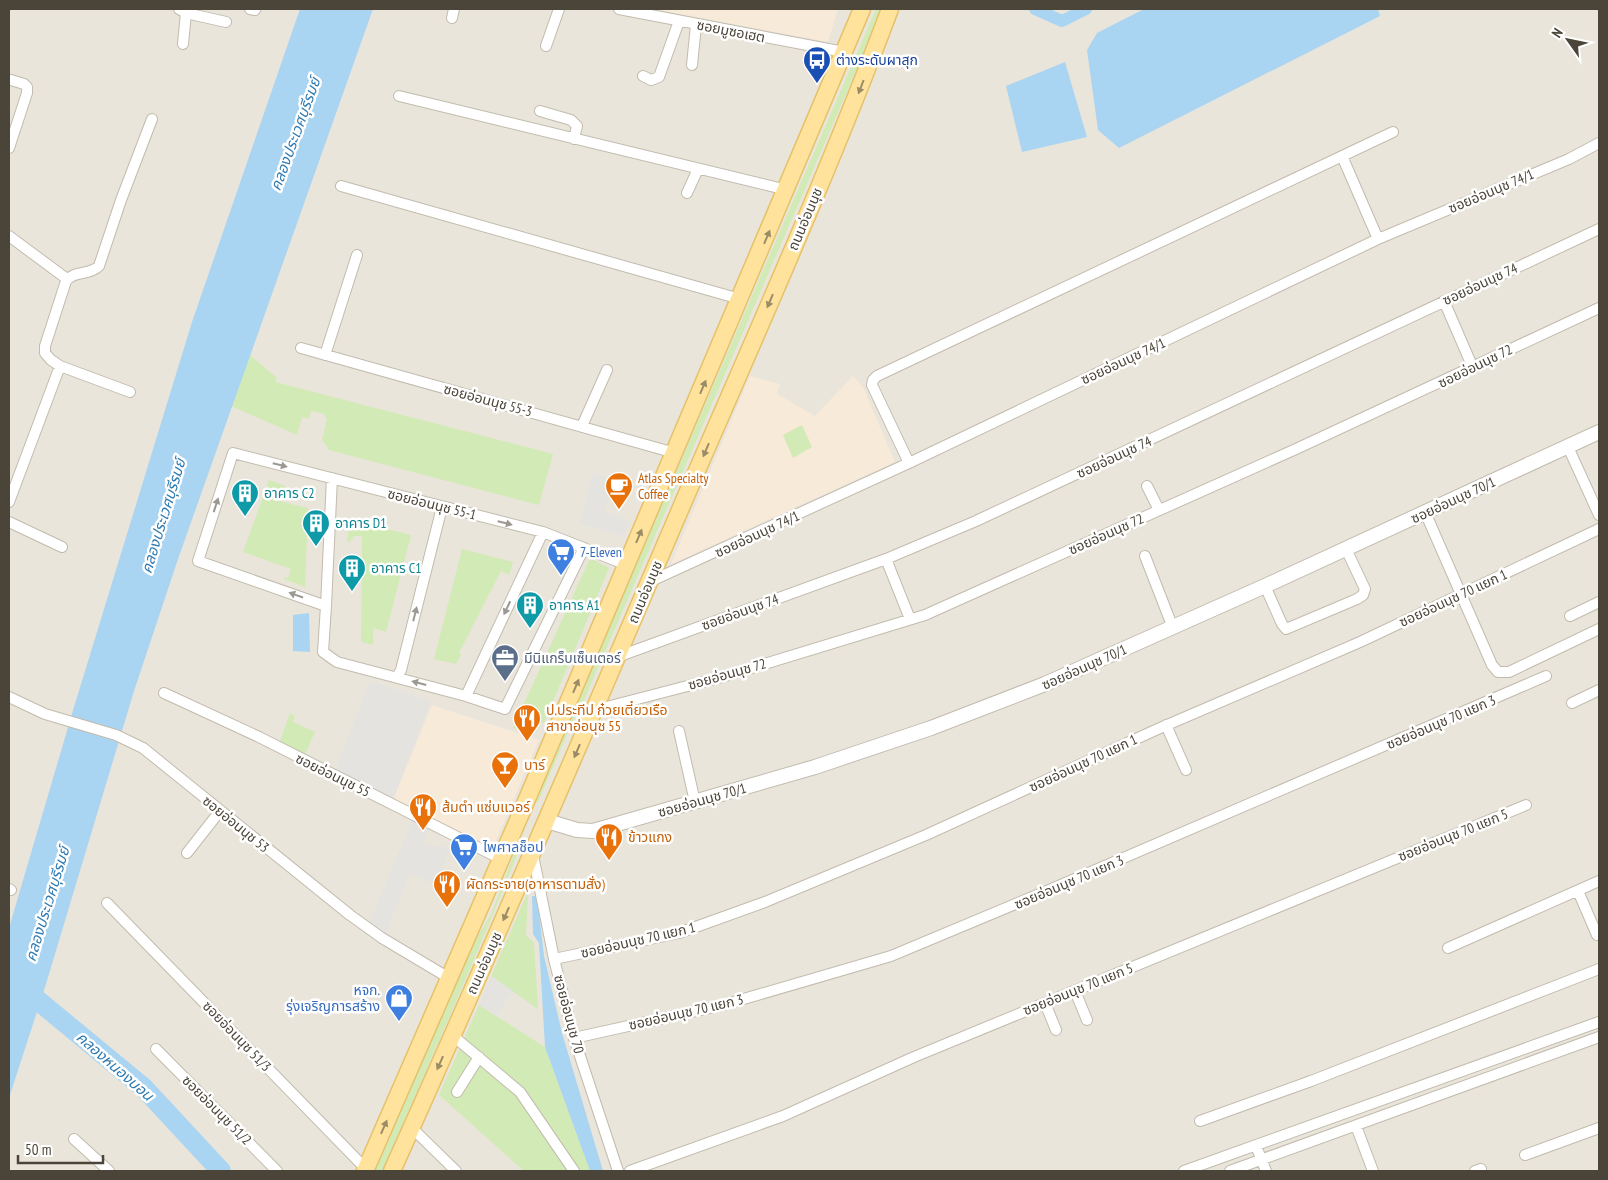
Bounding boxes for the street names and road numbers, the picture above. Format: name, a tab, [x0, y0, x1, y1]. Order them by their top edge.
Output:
street label: ซอยมูซอเฮต	[695, 16, 767, 46]
street label: ซอยอ่อนนุช 74/1	[1446, 165, 1536, 217]
street label: ถนนอ่อนนุช	[784, 185, 826, 253]
street label: ซอยอ่อนนุช 74	[1440, 259, 1521, 309]
street label: ซอยอ่อนนุช 74/1	[1078, 334, 1168, 388]
street label: ซอยอ่อนนุช 72	[1435, 340, 1515, 392]
street label: ซอยอ่อนนุช 55-3	[442, 380, 534, 420]
street label: ซอยอ่อนนุช 74	[1074, 432, 1155, 482]
street label: ซอยอ่อนนุช 70/1	[1408, 473, 1498, 527]
street label: ซอยอ่อนนุช 55-1	[386, 484, 478, 524]
street label: ซอยอ่อนนุช 74/1	[712, 507, 802, 561]
street label: ซอยอ่อนนุช 72	[1066, 509, 1146, 559]
street label: ถนนอ่อนนุช	[624, 558, 666, 626]
street label: ซอยอ่อนนุช 70 แยก 1	[1396, 565, 1510, 631]
street label: ซอยอ่อนนุช 74	[699, 590, 782, 634]
street label: ซอยอ่อนนุช 70/1	[1039, 640, 1129, 694]
street label: ซอยอ่อนนุช 72	[686, 654, 768, 694]
street label: ซอยอ่อนนุช 70 แยก 3	[1384, 691, 1498, 753]
street label: ซอยอ่อนนุช 70 แยก 1	[1026, 730, 1140, 796]
street label: ซอยอ่อนนุช 55	[293, 749, 373, 801]
street label: ซอยอ่อนนุช 70/1	[656, 779, 748, 821]
street label: ซอยอ่อนนุช 53	[199, 792, 273, 856]
street label: ซอยอ่อนนุช 70 แยก 5	[1395, 805, 1511, 865]
street label: ซอยอ่อนนุช 70 แยก 3	[1012, 851, 1126, 913]
street label: ซอยอ่อนนุช 70 แยก 1	[579, 918, 697, 962]
street label: ถนนอ่อนนุช	[462, 929, 506, 997]
street label: ซอยอ่อนนุช 70 แยก 5	[1020, 959, 1136, 1019]
street label: ซอยอ่อนนุช 70	[550, 973, 588, 1055]
street label: ซอยอ่อนนุช 70 แยก 3	[627, 990, 745, 1034]
street label: ซอยอ่อนนุช 51/3	[199, 997, 275, 1075]
street label: ซอยอ่อนนุช 51/2	[178, 1071, 256, 1149]

